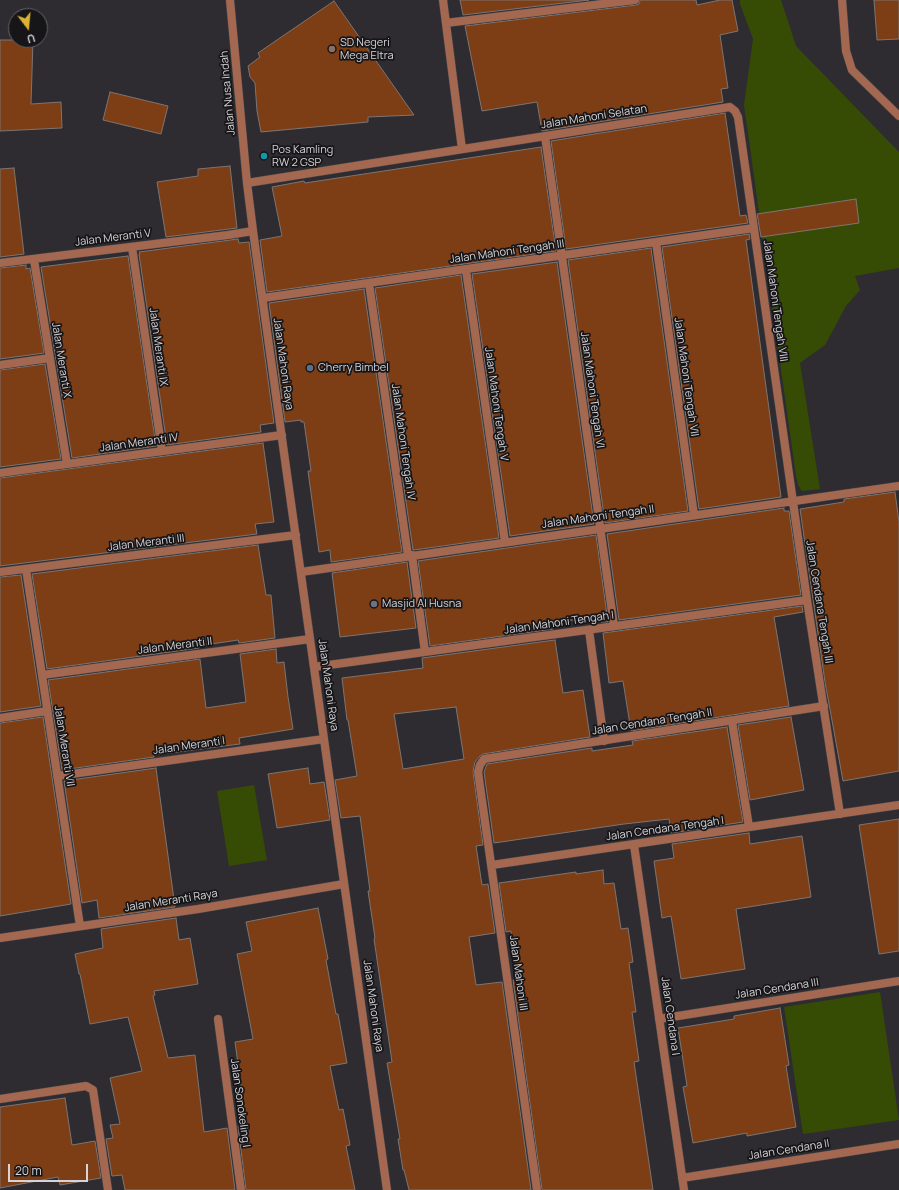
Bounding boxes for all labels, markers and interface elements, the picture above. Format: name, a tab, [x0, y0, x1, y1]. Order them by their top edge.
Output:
north arrow	[8, 8, 48, 48]
text: U	[25, 31, 37, 47]
place label: SD Negeri Mega Eltra	[340, 36, 394, 62]
marker: SD Negeri Mega Eltra	[327, 44, 337, 54]
street label: Jalan Nusa Indah	[218, 50, 238, 136]
street label: Jalan Mahoni Selatan	[540, 102, 648, 132]
place label: Pos Kamling RW 2 GSP	[272, 143, 333, 169]
marker: Pos Kamling RW 2 GSP	[259, 151, 269, 161]
street label: Jalan Meranti V	[74, 227, 152, 249]
street label: Jalan Mahoni Tengah III	[449, 237, 565, 267]
street label: Jalan Mahoni Tengah VIII	[760, 239, 790, 363]
street label: Jalan Meranti IX	[146, 307, 170, 387]
street label: Jalan Mahoni Raya	[270, 317, 296, 411]
street label: Jalan Mahoni Tengah VII	[671, 317, 701, 437]
street label: Jalan Meranti X	[48, 321, 74, 399]
street label: Jalan Mahoni Tengah VI	[577, 331, 607, 449]
street label: Jalan Mahoni Tengah V	[481, 346, 511, 462]
place label: Cherry Bimbel	[318, 361, 389, 375]
marker: Cherry Bimbel	[305, 363, 315, 373]
street label: Jalan Mahoni Tengah IV	[388, 383, 418, 501]
street label: Jalan Meranti IV	[99, 431, 179, 455]
street label: Jalan Mahoni Tengah II	[541, 503, 655, 531]
street label: Jalan Meranti III	[107, 532, 185, 554]
street label: Jalan Cendana Tengah III	[803, 540, 835, 664]
place label: Masjid Al Husna	[382, 597, 461, 611]
marker: Masjid Al Husna	[369, 599, 379, 609]
street label: Jalan Mahoni Tengah I	[503, 609, 615, 637]
street label: Jalan Meranti II	[137, 635, 213, 657]
street label: Jalan Mahoni Raya	[315, 638, 341, 732]
street label: Jalan Meranti VII	[51, 705, 77, 787]
street label: Jalan Cendana Tengah II	[591, 706, 713, 738]
street label: Jalan Meranti I	[152, 734, 226, 758]
street label: Jalan Cendana Tengah I	[605, 814, 725, 844]
street label: Jalan Meranti Raya	[123, 887, 219, 915]
street label: Jalan Mahoni III	[506, 934, 530, 1012]
street label: Jalan Mahoni Raya	[360, 959, 386, 1053]
street label: Jalan Cendana I	[658, 976, 682, 1056]
street label: Jalan Cendana III	[734, 976, 820, 1002]
street label: Jalan Sonokeling I	[227, 1058, 253, 1148]
street label: Jalan Cendana II	[748, 1137, 830, 1163]
scale bar	[10, 1156, 90, 1182]
text: 20 m	[15, 1162, 42, 1179]

